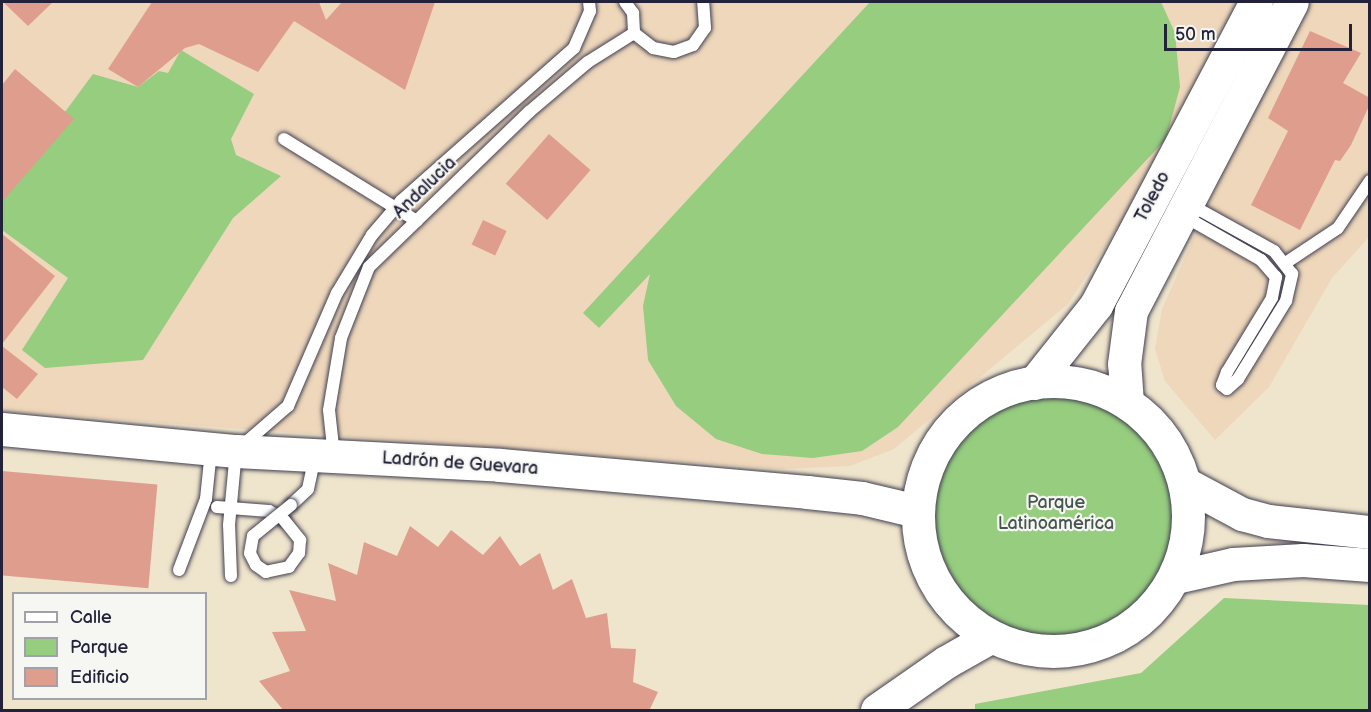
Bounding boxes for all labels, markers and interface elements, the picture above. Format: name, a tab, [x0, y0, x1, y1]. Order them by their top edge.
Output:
scale bar	[1167, 12, 1354, 50]
text: 50 m	[1175, 24, 1216, 45]
street label: Andalucia	[389, 153, 461, 223]
street label: Toledo	[1131, 168, 1175, 226]
street label: Ladrón de Guevara	[381, 448, 539, 480]
park label: Parque Latinoamérica	[998, 493, 1114, 536]
legend	[12, 592, 207, 700]
text: Calle	[70, 607, 112, 628]
text: Parque	[70, 637, 128, 658]
text: Edificio	[70, 667, 129, 688]

